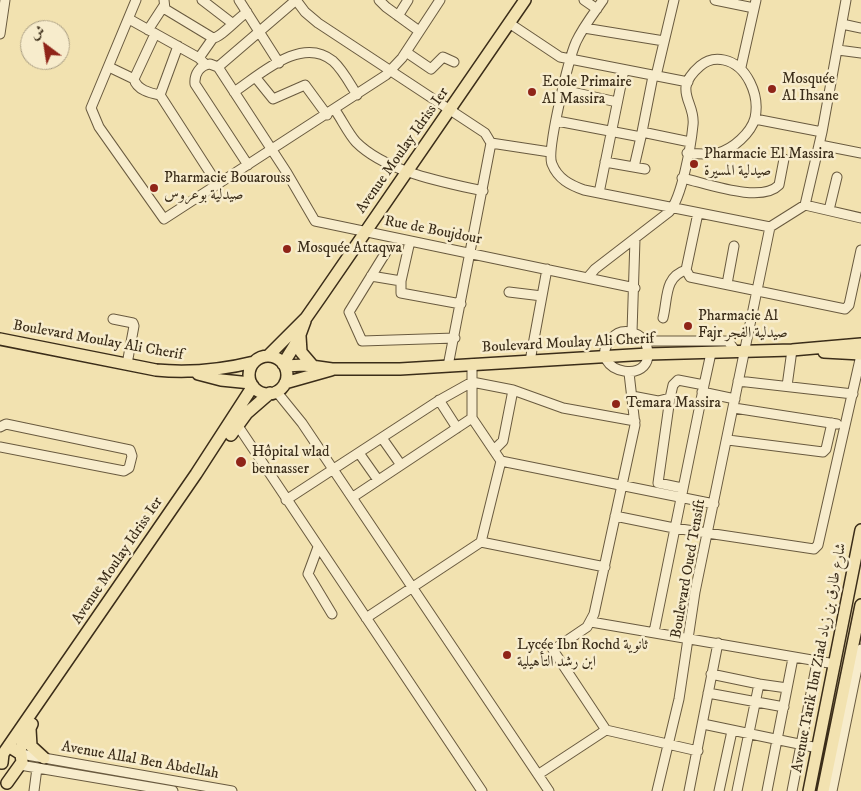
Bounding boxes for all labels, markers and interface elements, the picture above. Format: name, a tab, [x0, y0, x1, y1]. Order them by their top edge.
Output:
north arrow	[20, 20, 70, 70]
text: ش	[27, 22, 48, 44]
place label: Mosquée Al Ihsane	[782, 71, 839, 106]
place label: Ecole Primaire Al Massira	[542, 74, 632, 109]
marker: Mosquée Al Ihsane	[766, 83, 778, 95]
street label: Avenue Moulay Idriss Ier	[353, 85, 453, 217]
marker: Ecole Primaire Al Massira	[526, 86, 538, 98]
place label: Pharmacie El Massira صيدلية المسيرة	[704, 146, 834, 181]
marker: Pharmacie El Massira صيدلية المسيرة	[688, 158, 700, 170]
place label: Pharmacie Bouarouss صيدلية بوعروس	[164, 170, 290, 205]
marker: Pharmacie Bouarouss صيدلية بوعروس	[148, 182, 160, 194]
street label: Rue de Boujdour	[383, 213, 483, 249]
place label: Mosquée Attaqwa	[297, 240, 402, 258]
marker: Mosquée Attaqwa	[281, 243, 293, 255]
place label: Pharmacie Al Fajr صيدلية الفجر	[698, 308, 788, 343]
street label: Boulevard Moulay Ali Cherif	[12, 317, 184, 365]
marker: Pharmacie Al Fajr صيدلية الفجر	[682, 320, 694, 332]
street label: Boulevard Moulay Ali Cherif	[481, 331, 655, 357]
place label: Temara Massira	[626, 395, 721, 413]
marker: Temara Massira	[610, 398, 622, 410]
place label: Hôpital wlad bennasser	[252, 444, 330, 479]
marker: Hôpital wlad bennasser	[234, 455, 248, 469]
street label: Avenue Moulay Idriss Ier	[69, 494, 167, 628]
street label: Boulevard Oued Tensift	[668, 498, 710, 640]
street label: Avenue Tarik Ibn Ziad شارع طارق بن زياد	[789, 542, 851, 774]
place label: Lycée Ibn Rochd ثانوية ابن رشد التأهيلية	[517, 637, 648, 672]
marker: Lycée Ibn Rochd ثانوية ابن رشد التأهيلية	[501, 649, 513, 661]
street label: Avenue Allal Ben Abdellah	[60, 738, 220, 784]

